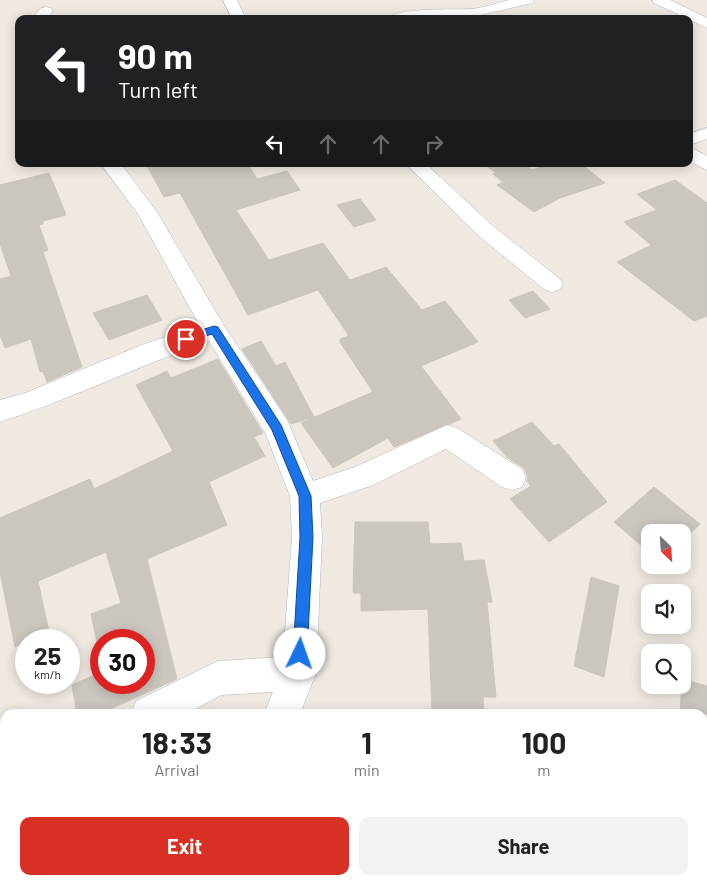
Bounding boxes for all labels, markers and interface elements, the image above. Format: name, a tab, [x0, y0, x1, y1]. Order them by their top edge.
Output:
text: 90 m	[118, 34, 193, 76]
icon: left	[35, 35, 100, 100]
text: Turn left	[118, 76, 198, 102]
icon: left	[261, 130, 289, 158]
icon: ahead	[314, 130, 342, 158]
icon: ahead	[367, 130, 395, 158]
icon: right	[420, 130, 448, 158]
pin	[165, 318, 207, 360]
icon: arrive	[172, 325, 200, 353]
north arrow	[641, 524, 691, 574]
map controls	[641, 524, 691, 694]
button: sound	[641, 584, 691, 634]
position arrow	[273, 627, 325, 679]
speed limit sign: 30	[90, 629, 155, 694]
text: 25	[34, 640, 61, 670]
button: search	[641, 644, 691, 694]
text: km/h	[34, 667, 61, 681]
text: 18:33	[142, 724, 212, 760]
text: 1	[361, 724, 372, 760]
text: 100	[521, 724, 566, 760]
text: Arrival	[154, 760, 199, 779]
text: min	[354, 760, 380, 779]
text: m	[537, 760, 550, 779]
button: Exit	[20, 817, 349, 875]
button: Share	[359, 817, 688, 875]

